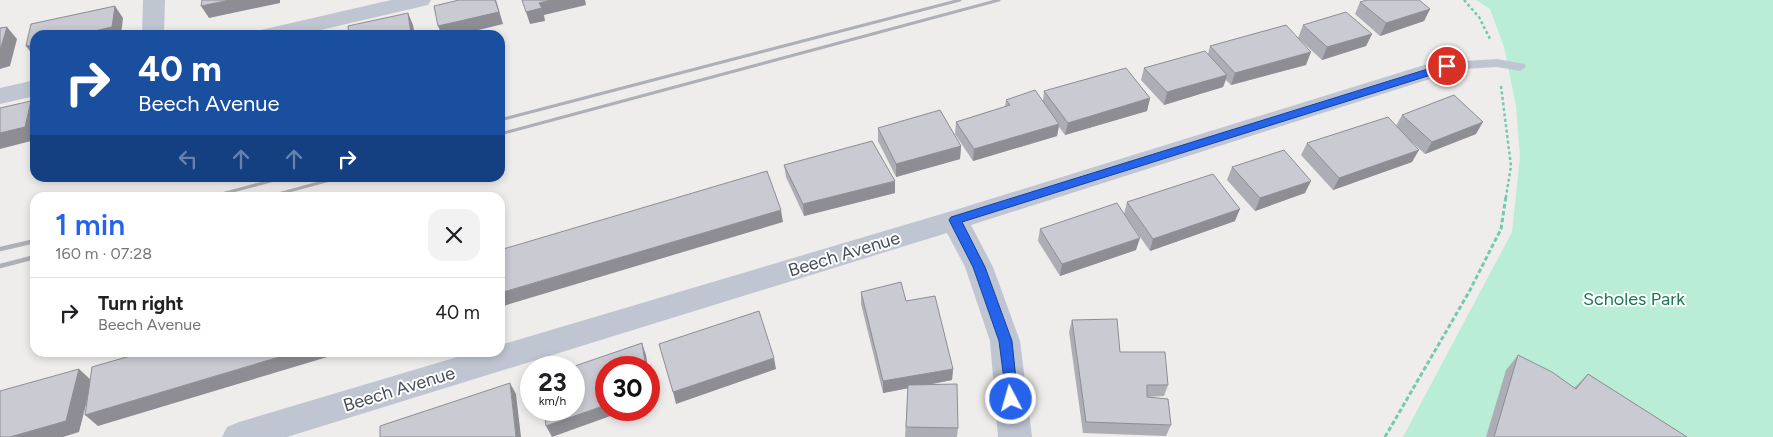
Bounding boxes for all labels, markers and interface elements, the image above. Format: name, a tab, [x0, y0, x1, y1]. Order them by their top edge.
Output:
pin	[1426, 45, 1468, 87]
text: 40 m	[138, 48, 222, 90]
icon: right	[55, 50, 120, 115]
icon: arrive	[1433, 52, 1461, 80]
text: Beech Avenue	[138, 90, 279, 117]
icon: left	[174, 145, 202, 173]
icon: ahead	[227, 145, 255, 173]
icon: ahead	[280, 145, 308, 173]
icon: right	[333, 145, 361, 173]
text: 1 min	[55, 206, 125, 243]
button: close	[428, 209, 480, 261]
street label: Beech Avenue	[785, 227, 903, 281]
text: 160 m · 07:28	[55, 244, 152, 263]
park label: Scholes Park	[1583, 288, 1685, 310]
text: Turn right	[98, 292, 184, 315]
icon: right	[55, 299, 83, 327]
text: 40 m	[435, 301, 480, 324]
text: Beech Avenue	[98, 315, 201, 334]
speed limit sign: 30	[595, 356, 660, 421]
street label: Beech Avenue	[340, 362, 458, 416]
text: 23	[538, 367, 567, 397]
position arrow	[984, 372, 1036, 424]
text: km/h	[539, 394, 566, 408]

